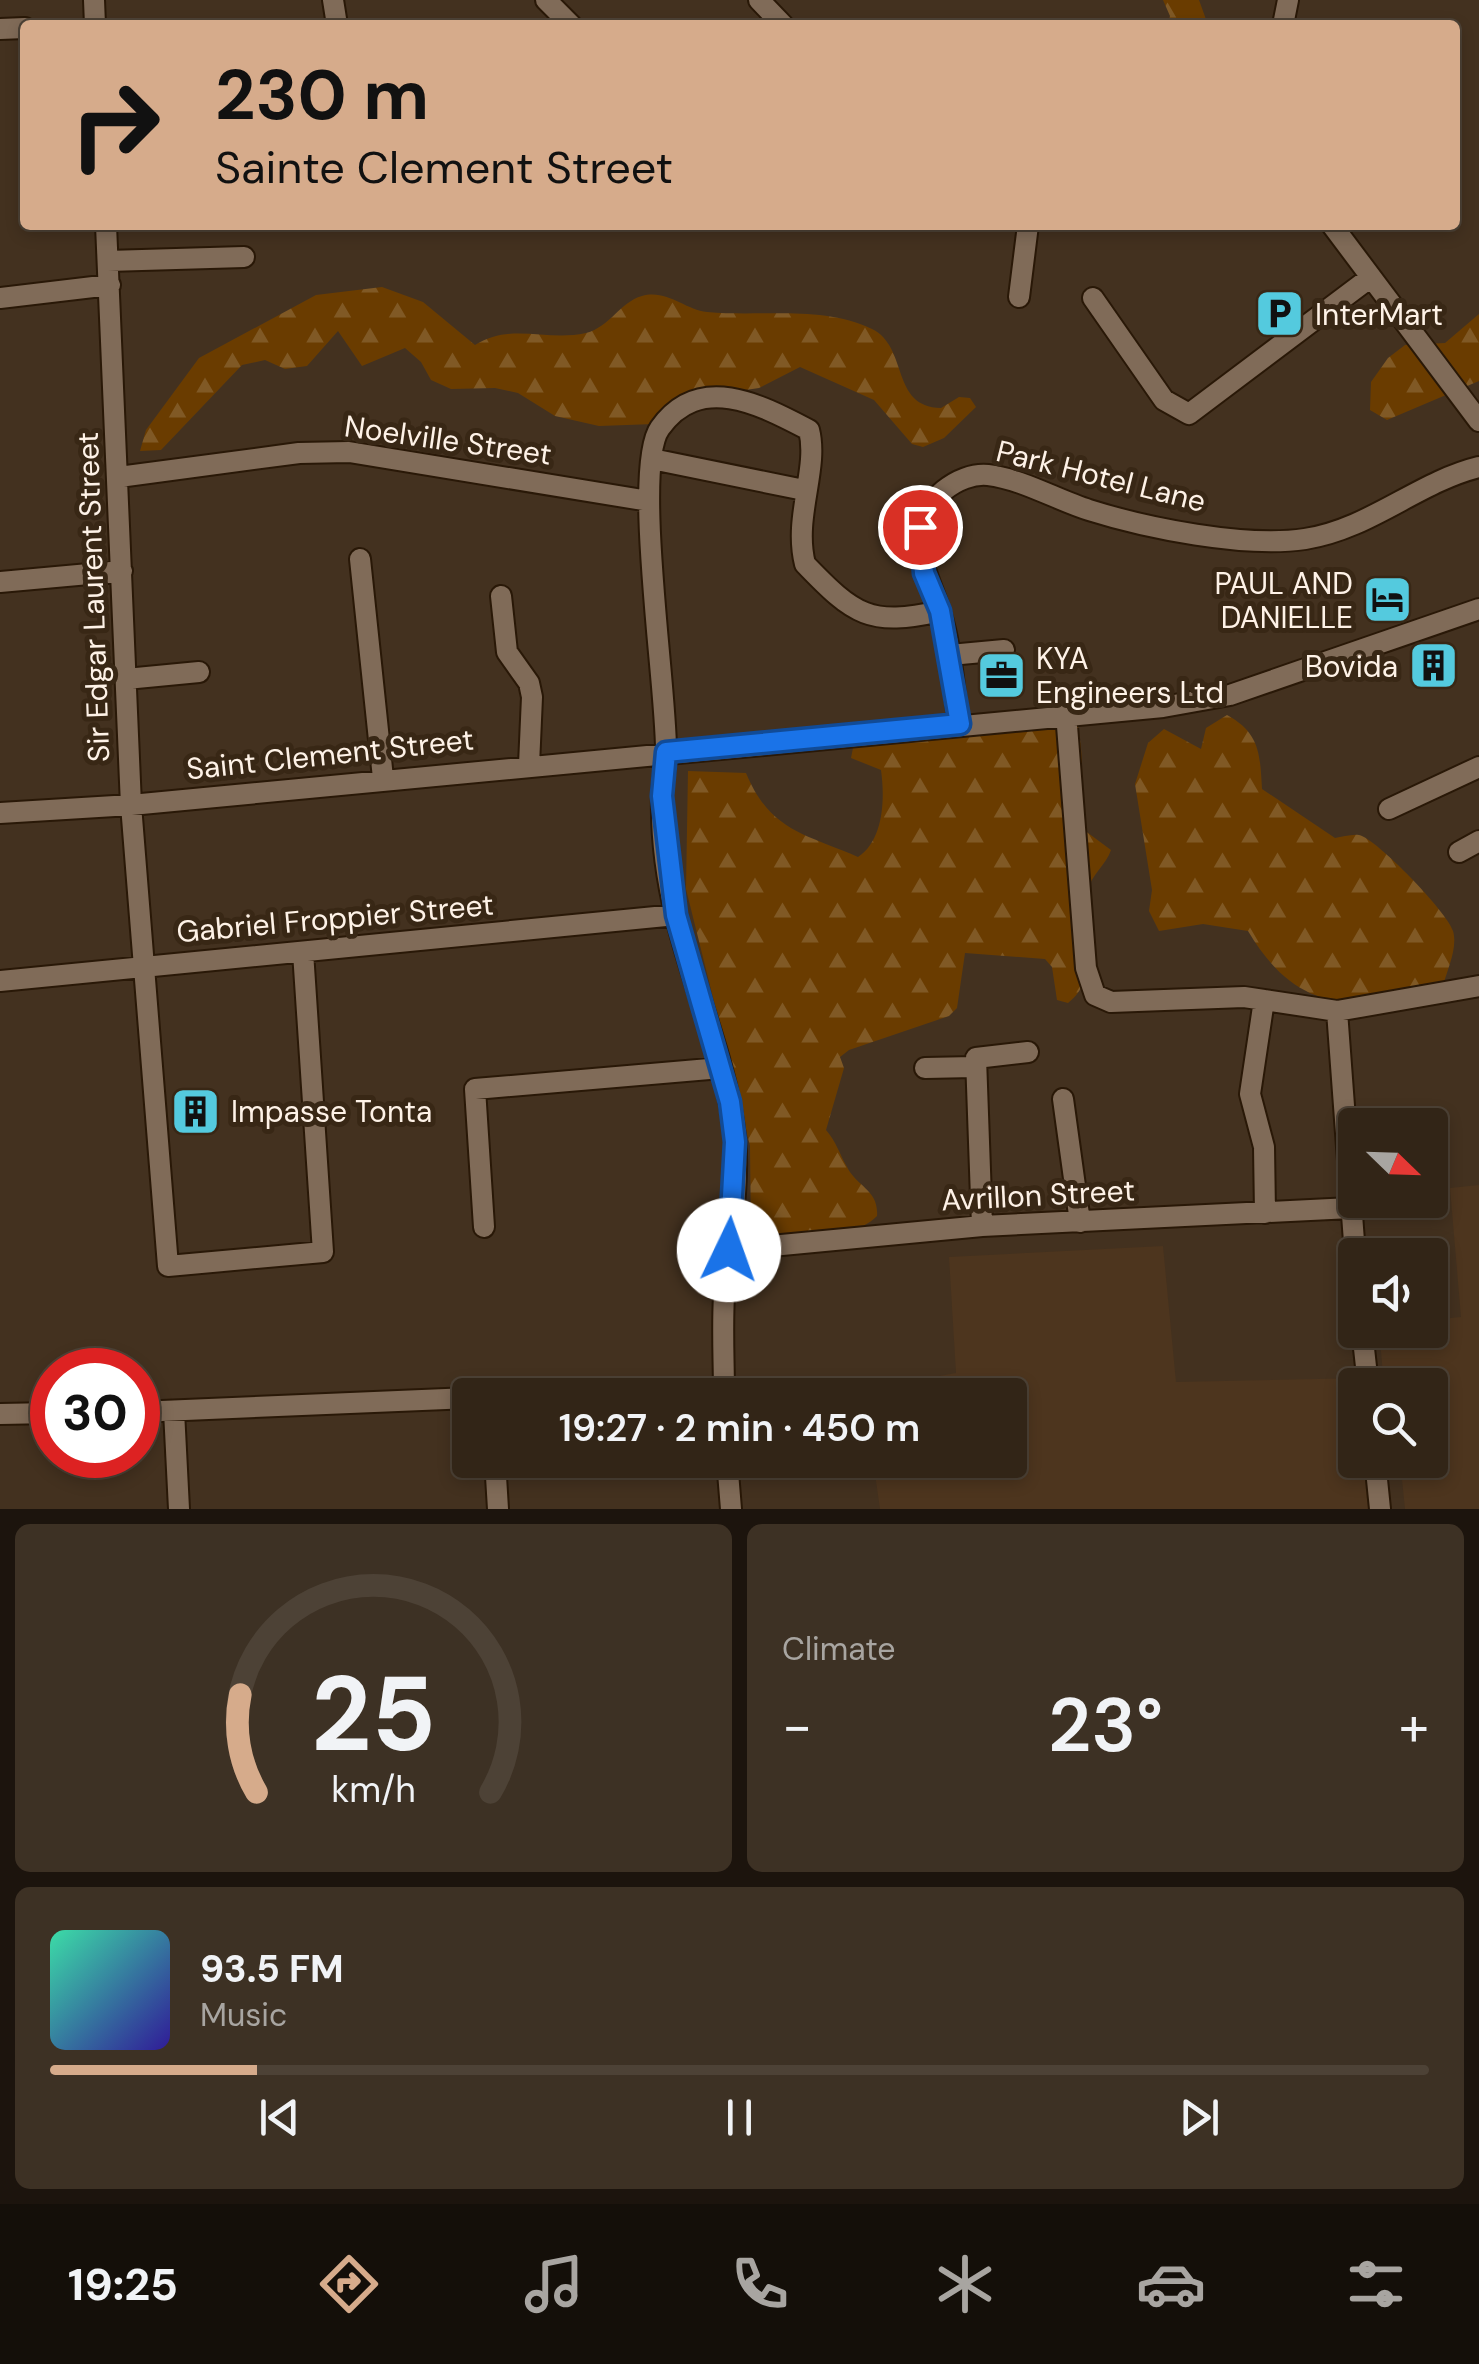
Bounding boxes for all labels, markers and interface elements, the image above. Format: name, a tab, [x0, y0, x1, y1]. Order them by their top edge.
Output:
text: 230 m	[215, 50, 429, 141]
icon: right	[50, 60, 180, 190]
text: Sainte Clement Street	[215, 138, 673, 197]
parking icon: InterMart	[1254, 288, 1306, 340]
place label: InterMart	[1315, 295, 1443, 334]
street label: Noelville Street	[342, 406, 554, 474]
street label: Sir Edgar Laurent Street	[68, 431, 118, 763]
street label: Park Hotel Lane	[992, 431, 1210, 521]
pin	[878, 485, 963, 570]
icon: arrive	[893, 500, 948, 555]
place label: PAUL AND DANIELLE	[1214, 564, 1353, 637]
hotel icon: PAUL AND DANIELLE	[1362, 574, 1414, 626]
place label: KYA Engineers Ltd	[1036, 639, 1224, 712]
building icon: Bovida	[1407, 640, 1459, 692]
place label: Bovida	[1305, 647, 1398, 686]
office icon: KYA Engineers Ltd	[975, 649, 1027, 701]
street label: Saint Clement Street	[184, 720, 476, 788]
street label: Gabriel Froppier Street	[175, 885, 495, 951]
building icon: Impasse Tonta	[170, 1085, 222, 1137]
place label: Impasse Tonta	[231, 1092, 432, 1131]
north arrow	[1338, 1108, 1448, 1218]
map controls	[1338, 1108, 1448, 1478]
street label: Avrillon Street	[940, 1170, 1136, 1220]
position arrow	[677, 1198, 781, 1302]
button: sound	[1338, 1238, 1448, 1348]
speed limit sign: 30	[30, 1348, 160, 1478]
button: search	[1338, 1368, 1448, 1478]
text: 19:27 · 2 min · 450 m	[559, 1403, 920, 1453]
text: Climate	[782, 1628, 896, 1670]
text: 25	[311, 1647, 436, 1782]
text: 23°	[1048, 1677, 1163, 1774]
text: −	[782, 1690, 812, 1762]
text: +	[1399, 1690, 1429, 1762]
text: km/h	[331, 1767, 416, 1813]
text: 93.5 FM	[200, 1944, 344, 1994]
text: Music	[200, 1994, 287, 2036]
icon: previous	[252, 2090, 307, 2145]
icon: pause	[712, 2090, 767, 2145]
icon: next	[1172, 2090, 1227, 2145]
icon: directions	[314, 2249, 384, 2319]
icon: music	[519, 2249, 589, 2319]
icon: phone	[725, 2249, 795, 2319]
icon: climate	[930, 2249, 1000, 2319]
icon: car	[1136, 2249, 1206, 2319]
icon: filters	[1341, 2249, 1411, 2319]
text: 19:25	[68, 2255, 178, 2314]

